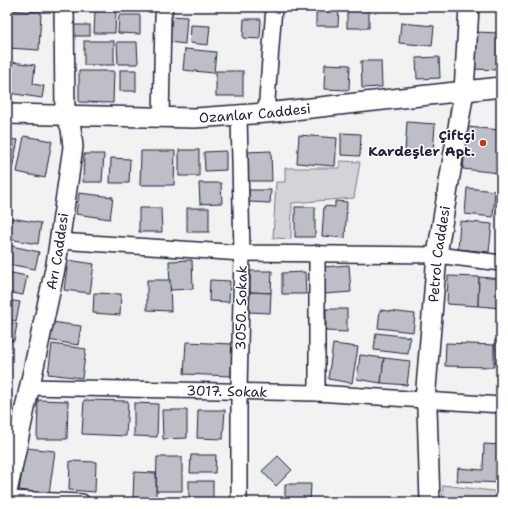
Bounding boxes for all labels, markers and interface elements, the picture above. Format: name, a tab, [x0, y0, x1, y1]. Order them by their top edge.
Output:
street label: Ozanlar Caddesi	[198, 99, 312, 127]
place label: Çiftçi Kardeşler Apt.	[368, 126, 475, 160]
marker: Çiftçi Kardeşler Apt.	[478, 138, 488, 148]
street label: Petrol Caddesi	[424, 204, 454, 303]
street label: Arı Caddesi	[42, 212, 72, 291]
street label: 3050. Sokak	[231, 265, 251, 351]
street label: 3017. Sokak	[186, 381, 268, 401]

